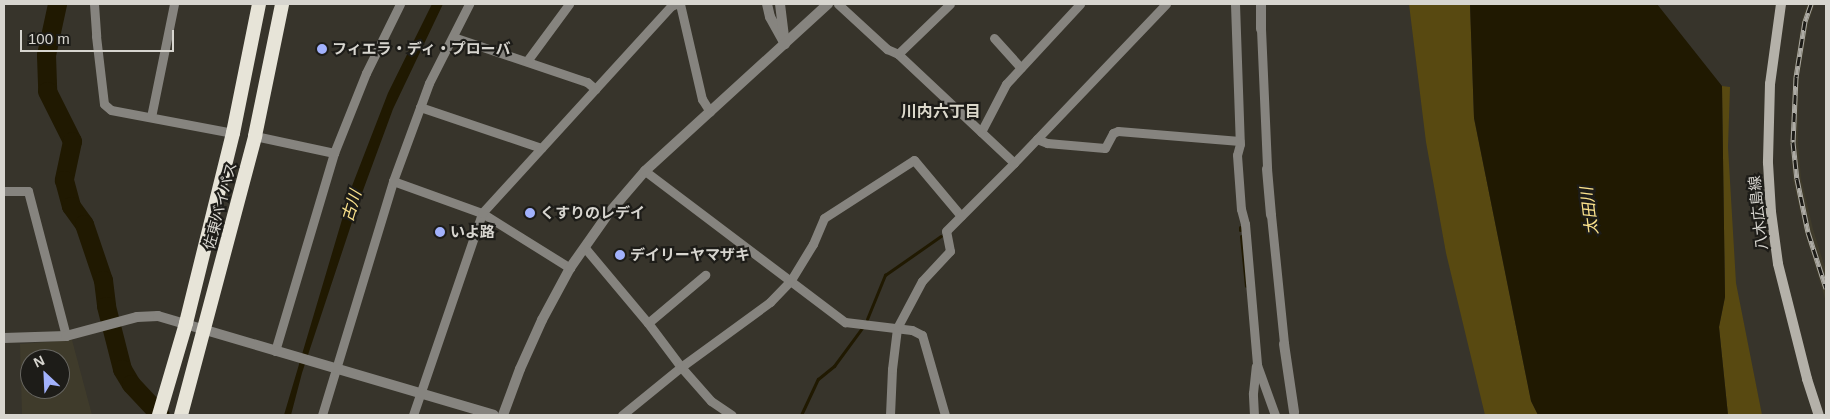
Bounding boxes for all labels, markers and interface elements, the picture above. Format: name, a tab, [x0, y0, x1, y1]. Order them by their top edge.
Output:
scale bar	[22, 20, 176, 52]
text: 100 m	[28, 30, 70, 47]
place label: フィエラ・ディ・プローバ	[332, 40, 512, 58]
marker: フィエラ・ディ・プローバ	[316, 43, 328, 55]
district label: 川内六丁目	[901, 102, 981, 122]
street label: 佐東バイパス	[200, 160, 240, 252]
street label: 八木広島線	[1745, 175, 1771, 251]
water label: 太田川	[1578, 186, 1602, 236]
water label: 古川	[338, 188, 366, 224]
place label: くすりのレデイ	[540, 204, 645, 222]
marker: くすりのレデイ	[524, 207, 536, 219]
place label: いよ路	[450, 223, 495, 241]
marker: いよ路	[434, 226, 446, 238]
place label: デイリーヤマザキ	[630, 246, 750, 264]
marker: デイリーヤマザキ	[614, 249, 626, 261]
north arrow	[20, 349, 70, 399]
text: N	[31, 352, 47, 371]

